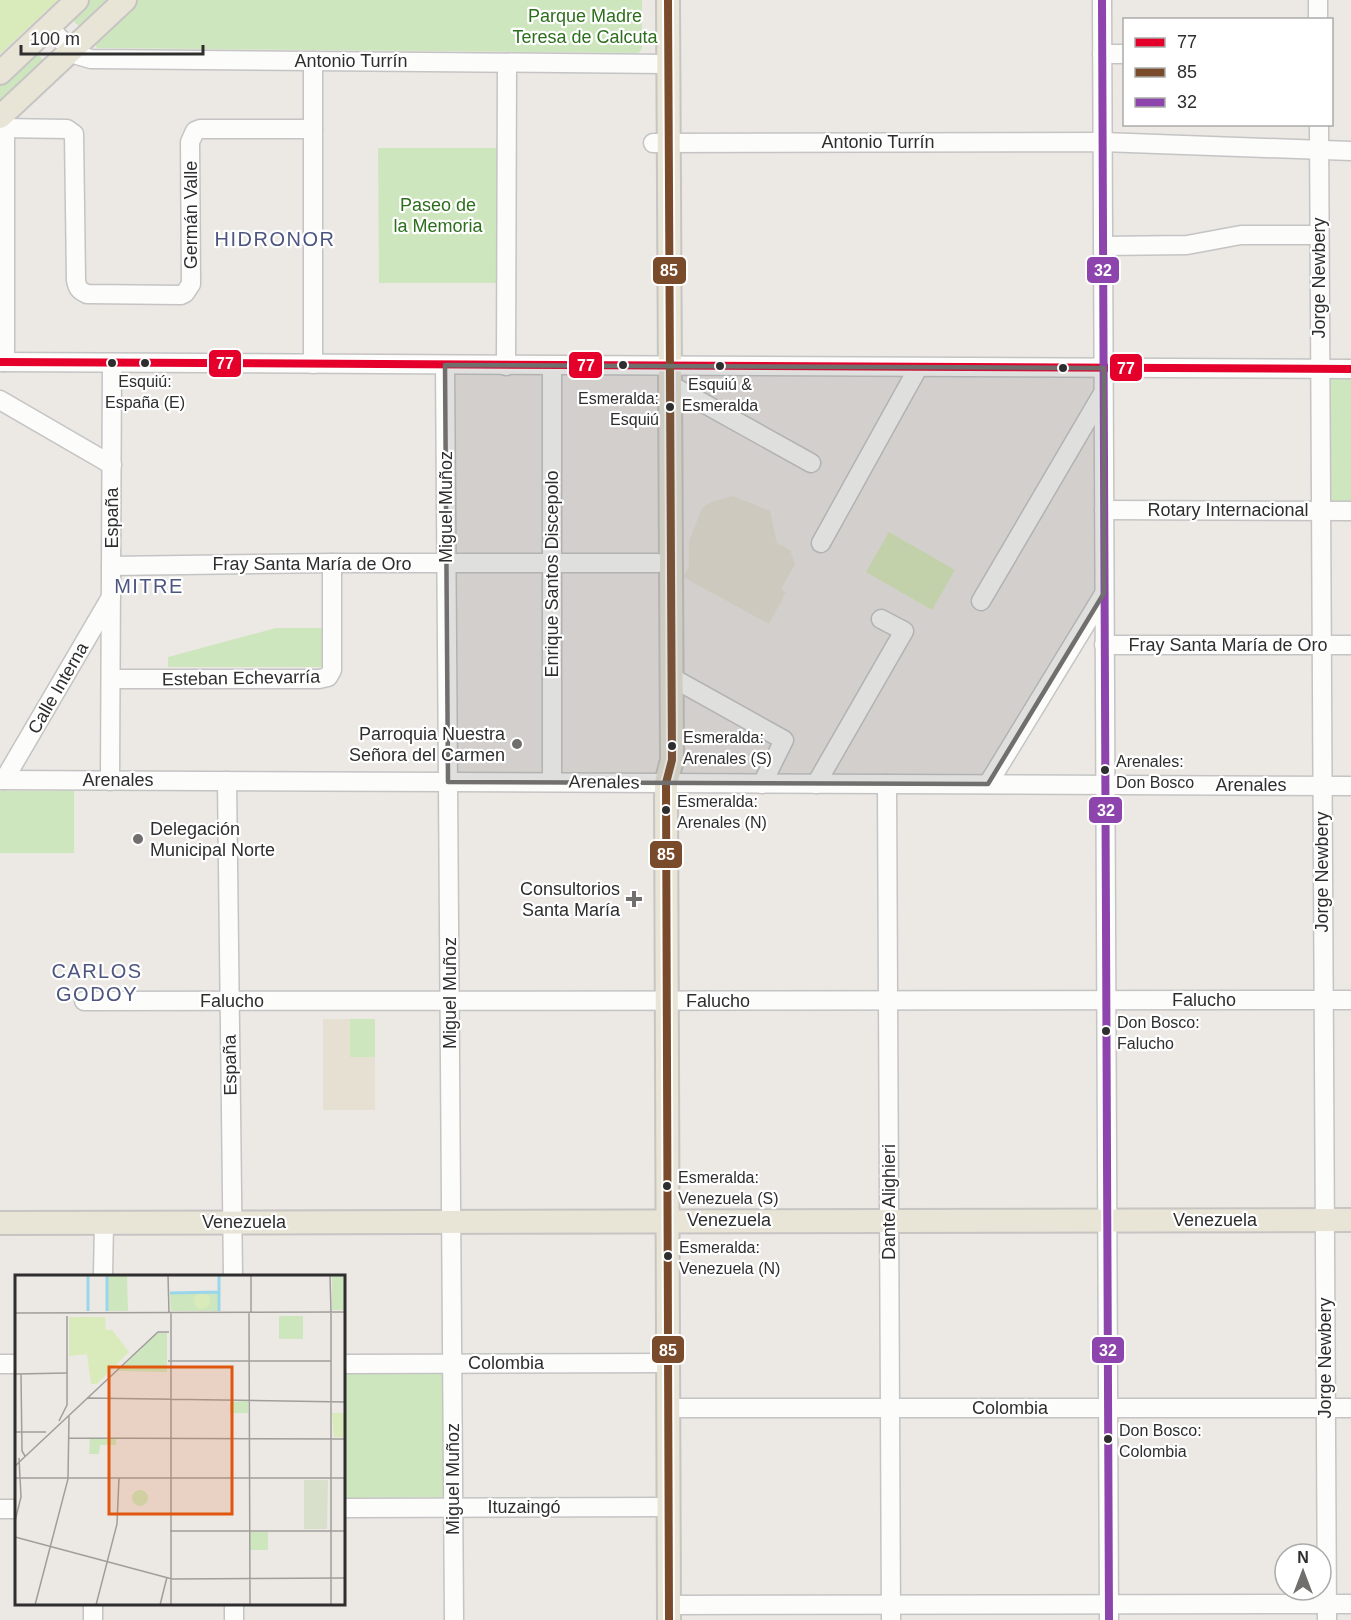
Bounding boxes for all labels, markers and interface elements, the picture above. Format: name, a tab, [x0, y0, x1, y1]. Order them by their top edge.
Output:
park label: Parque Madre Teresa de Calcuta	[512, 6, 659, 47]
scale bar	[21, 18, 202, 56]
legend	[1123, 18, 1333, 126]
text: 100 m	[30, 29, 80, 49]
text: 77	[1177, 32, 1197, 52]
street label: Antonio Turrín	[294, 51, 408, 71]
text: 85	[1177, 62, 1197, 82]
text: 32	[1177, 92, 1197, 112]
street label: Antonio Turrín	[821, 132, 935, 152]
street label: Germán Valle	[181, 161, 201, 269]
park label: Paseo de la Memoria	[393, 195, 483, 236]
street label: Jorge Newbery	[1309, 217, 1329, 339]
district label: HIDRONOR	[215, 228, 335, 250]
line badge: 85	[652, 256, 687, 285]
line badge: 32	[1086, 256, 1120, 284]
text: 85	[660, 262, 678, 279]
text: 32	[1094, 262, 1112, 279]
line badge: 77	[208, 349, 242, 378]
line badge: 77	[568, 351, 603, 379]
line badge: 77	[1109, 353, 1143, 382]
text: 77	[216, 355, 234, 372]
unlabelled marker	[106, 357, 118, 369]
marker: Esquiú: España (E)	[139, 357, 151, 369]
text: 77	[577, 357, 595, 374]
unlabelled marker	[617, 359, 629, 371]
marker: Esquiú & Esmeralda	[714, 360, 726, 372]
text: 77	[1117, 360, 1135, 377]
unlabelled marker	[1057, 362, 1069, 374]
place label: Esquiú: España (E)	[105, 373, 185, 411]
place label: Esquiú & Esmeralda	[682, 376, 758, 414]
place label: Esmeralda: Esquiú	[578, 390, 659, 428]
marker: Esmeralda: Esquiú	[664, 401, 676, 413]
street label: Miguel Muñoz	[436, 451, 456, 563]
street label: Enrique Santos Discepolo	[542, 470, 562, 678]
street label: España	[102, 486, 122, 549]
street label: Rotary Internacional	[1147, 500, 1309, 520]
street label: Fray Santa María de Oro	[212, 554, 412, 574]
district label: MITRE	[114, 575, 184, 597]
street label: Fray Santa María de Oro	[1128, 635, 1328, 655]
street label: Calle Interna	[24, 638, 93, 737]
street label: Esteban Echevarría	[162, 667, 321, 689]
place label: Parroquia Nuestra Señora del Carmen	[349, 724, 506, 765]
place label: Esmeralda: Arenales (S)	[683, 729, 772, 767]
marker: Parroquia Nuestra Señora del Carmen	[510, 737, 524, 751]
marker: Esmeralda: Arenales (S)	[666, 740, 678, 752]
place label: Arenales: Don Bosco	[1116, 753, 1194, 791]
marker: Arenales: Don Bosco	[1099, 764, 1111, 776]
street label: Arenales	[82, 770, 154, 790]
street label: Arenales	[568, 771, 640, 793]
street label: Arenales	[1215, 775, 1287, 795]
place label: Esmeralda: Arenales (N)	[677, 793, 767, 831]
line badge: 32	[1088, 796, 1123, 824]
text: 32	[1097, 802, 1115, 819]
marker: Esmeralda: Arenales (N)	[660, 804, 672, 816]
street label: Jorge Newbery	[1312, 811, 1332, 933]
place label: Delegación Municipal Norte	[150, 819, 275, 860]
marker: Delegación Municipal Norte	[131, 832, 145, 846]
line badge: 85	[649, 840, 683, 869]
text: 85	[657, 846, 675, 863]
place label: Consultorios Santa María	[520, 879, 621, 920]
marker: Consultorios Santa María	[625, 890, 643, 908]
street label: Miguel Muñoz	[440, 937, 460, 1049]
district label: CARLOS GODOY	[51, 960, 143, 1005]
street label: Falucho	[1172, 990, 1236, 1010]
street label: Falucho	[200, 991, 264, 1011]
street label: Falucho	[686, 991, 750, 1011]
place label: Don Bosco: Falucho	[1117, 1014, 1200, 1052]
marker: Don Bosco: Falucho	[1100, 1025, 1112, 1037]
street label: España	[219, 1033, 241, 1096]
street label: Dante Alighieri	[879, 1144, 899, 1260]
place label: Esmeralda: Venezuela (S)	[678, 1169, 779, 1207]
marker: Esmeralda: Venezuela (S)	[661, 1180, 673, 1192]
street label: Venezuela	[687, 1210, 772, 1230]
street label: Venezuela	[1173, 1210, 1258, 1230]
street label: Venezuela	[202, 1212, 287, 1232]
place label: Esmeralda: Venezuela (N)	[679, 1239, 780, 1277]
marker: Esmeralda: Venezuela (N)	[662, 1250, 674, 1262]
inset map	[15, 1275, 345, 1605]
street label: Jorge Newbery	[1315, 1297, 1335, 1419]
line badge: 85	[651, 1335, 685, 1364]
line badge: 32	[1091, 1336, 1125, 1364]
text: 85	[659, 1342, 677, 1359]
text: 32	[1099, 1342, 1117, 1359]
street label: Colombia	[468, 1353, 545, 1373]
street label: Colombia	[972, 1398, 1049, 1418]
place label: Don Bosco: Colombia	[1119, 1422, 1202, 1460]
street label: Miguel Muñoz	[443, 1423, 463, 1535]
marker: Don Bosco: Colombia	[1102, 1433, 1114, 1445]
street label: Ituzaingó	[487, 1497, 561, 1517]
north arrow	[1273, 1542, 1333, 1602]
text: N	[1297, 1549, 1309, 1566]

